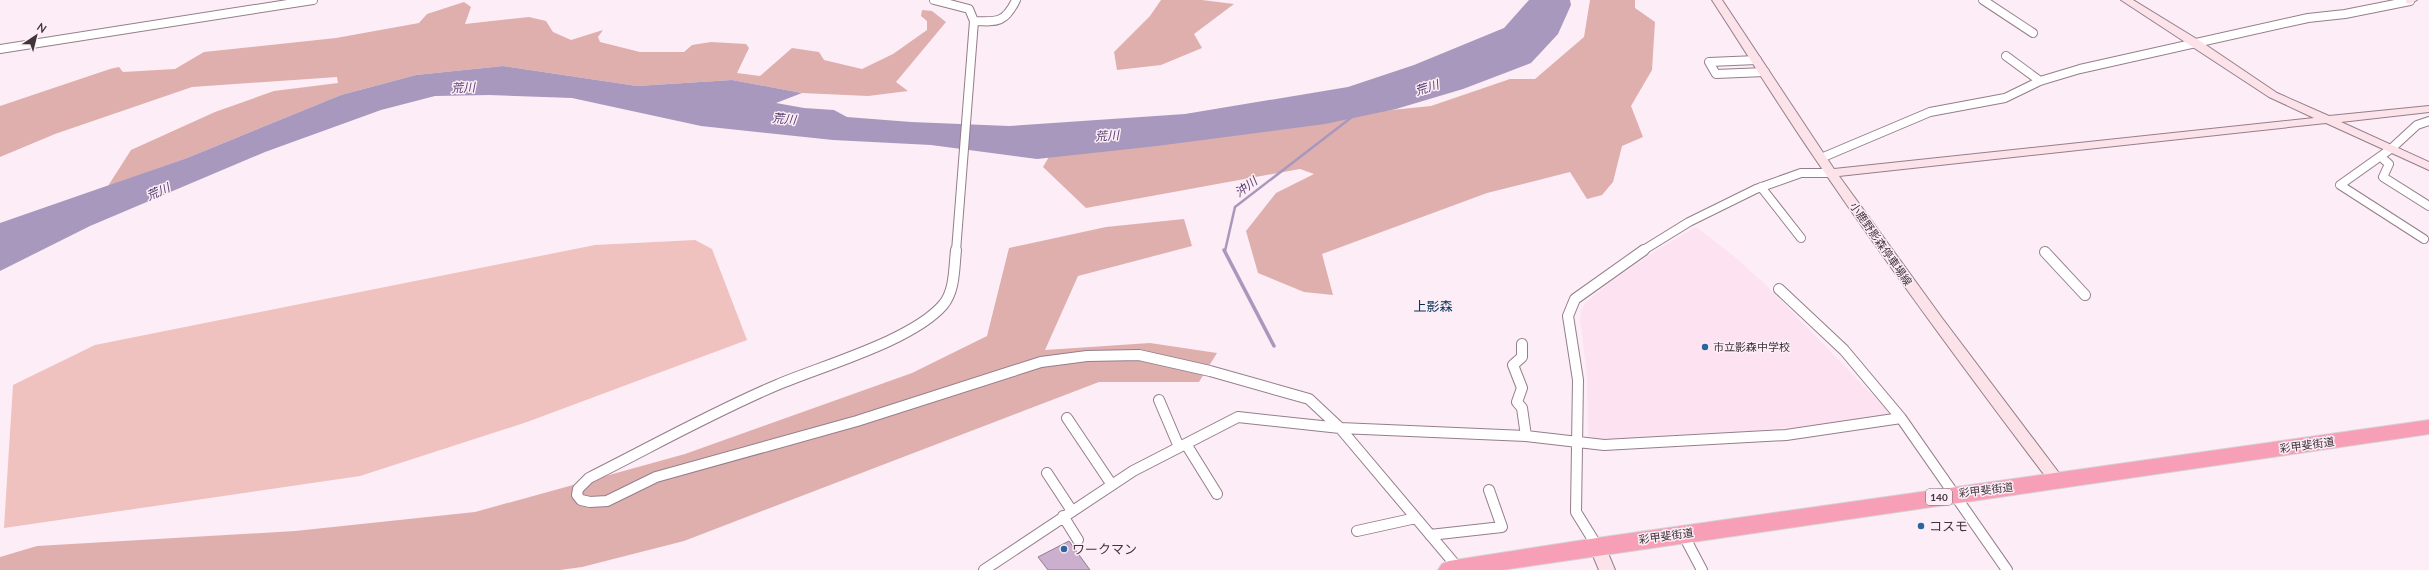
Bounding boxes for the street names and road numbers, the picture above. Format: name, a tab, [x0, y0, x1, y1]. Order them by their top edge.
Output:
street label: 小鹿野影森停車場線	[1848, 199, 1915, 288]
street label: 彩甲斐街道	[2279, 434, 2335, 455]
street label: 彩甲斐街道	[1958, 480, 2014, 499]
road number: 140	[1926, 489, 1952, 505]
street label: 彩甲斐街道	[1638, 525, 1694, 546]

